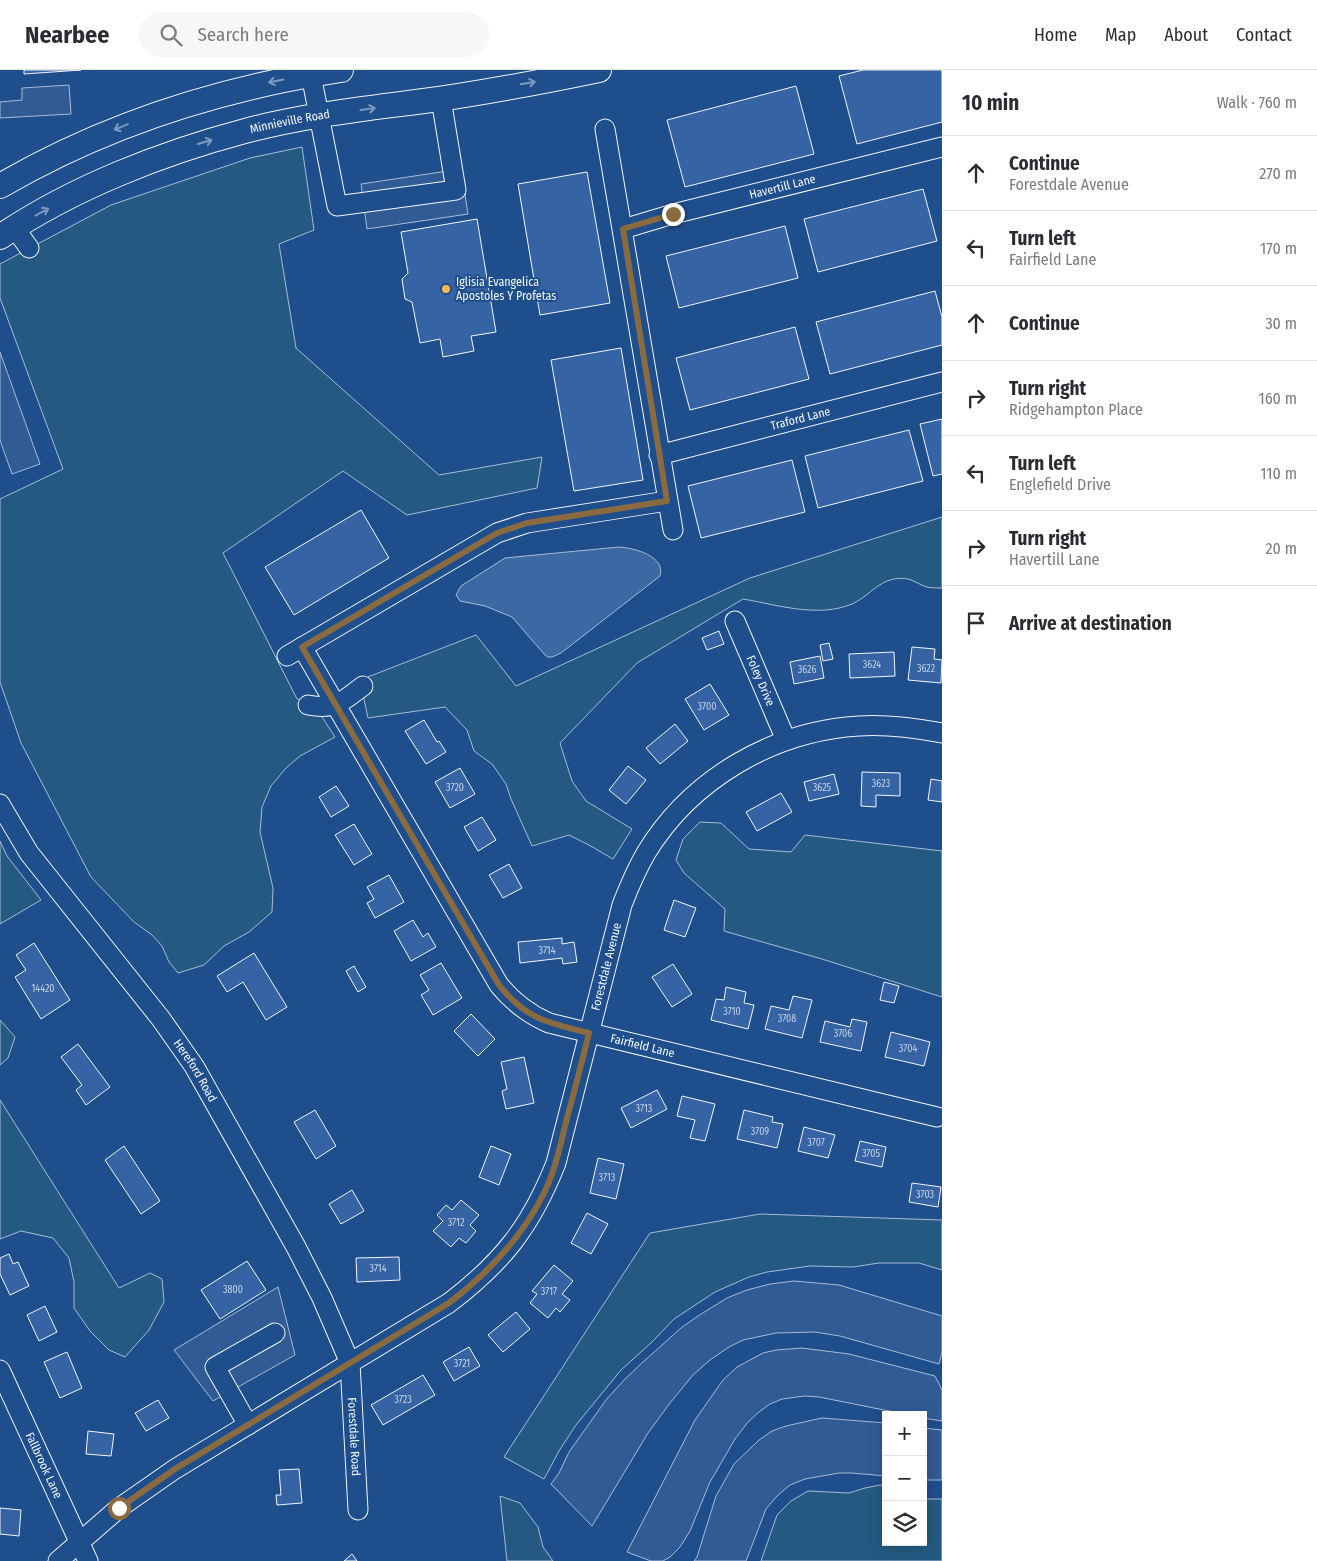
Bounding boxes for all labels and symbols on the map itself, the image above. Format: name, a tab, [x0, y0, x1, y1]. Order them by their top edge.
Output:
one-way arrow	[269, 77, 285, 87]
one-way arrow	[520, 78, 536, 88]
one-way arrow	[359, 103, 375, 113]
street label: Minnieville Road	[248, 107, 331, 136]
one-way arrow	[114, 123, 129, 133]
one-way arrow	[196, 137, 212, 147]
street label: Havertill Lane	[748, 172, 817, 202]
route end	[662, 203, 685, 226]
one-way arrow	[34, 207, 49, 216]
place label: Iglisia Evangelica Apostoles Y Profetas	[456, 275, 556, 303]
marker: Iglisia Evangelica Apostoles Y Profetas	[440, 283, 452, 295]
street label: Traford Lane	[769, 404, 832, 433]
street label: Foley Drive	[744, 653, 778, 708]
house number: 3624	[863, 659, 881, 671]
house number: 3622	[917, 663, 936, 675]
house number: 3626	[798, 664, 816, 676]
house number: 3700	[698, 701, 716, 713]
house number: 3623	[872, 778, 891, 790]
house number: 3720	[446, 782, 464, 794]
house number: 3625	[813, 782, 832, 794]
street label: Forestdale Avenue	[588, 921, 624, 1012]
house number: 3714	[538, 945, 556, 957]
house number: 14420	[31, 983, 55, 995]
house number: 3710	[723, 1006, 741, 1018]
house number: 3708	[778, 1013, 796, 1025]
house number: 3706	[834, 1028, 852, 1040]
street label: Fairfield Lane	[609, 1031, 676, 1060]
street label: Hereford Road	[171, 1037, 220, 1104]
house number: 3704	[899, 1043, 917, 1055]
house number: 3713	[636, 1103, 653, 1115]
house number: 3709	[751, 1126, 769, 1138]
house number: 3707	[807, 1137, 825, 1149]
house number: 3705	[862, 1148, 881, 1160]
house number: 3713	[599, 1172, 616, 1184]
house number: 3703	[916, 1189, 934, 1201]
house number: 3712	[448, 1217, 465, 1229]
house number: 3714	[369, 1263, 387, 1275]
house number: 3800	[223, 1284, 243, 1296]
house number: 3717	[541, 1286, 557, 1298]
house number: 3721	[454, 1358, 470, 1370]
house number: 3723	[394, 1394, 412, 1406]
street label: Forestdale Road	[345, 1397, 363, 1476]
street label: Fallbrook Lane	[23, 1430, 65, 1501]
route start	[108, 1497, 131, 1520]

